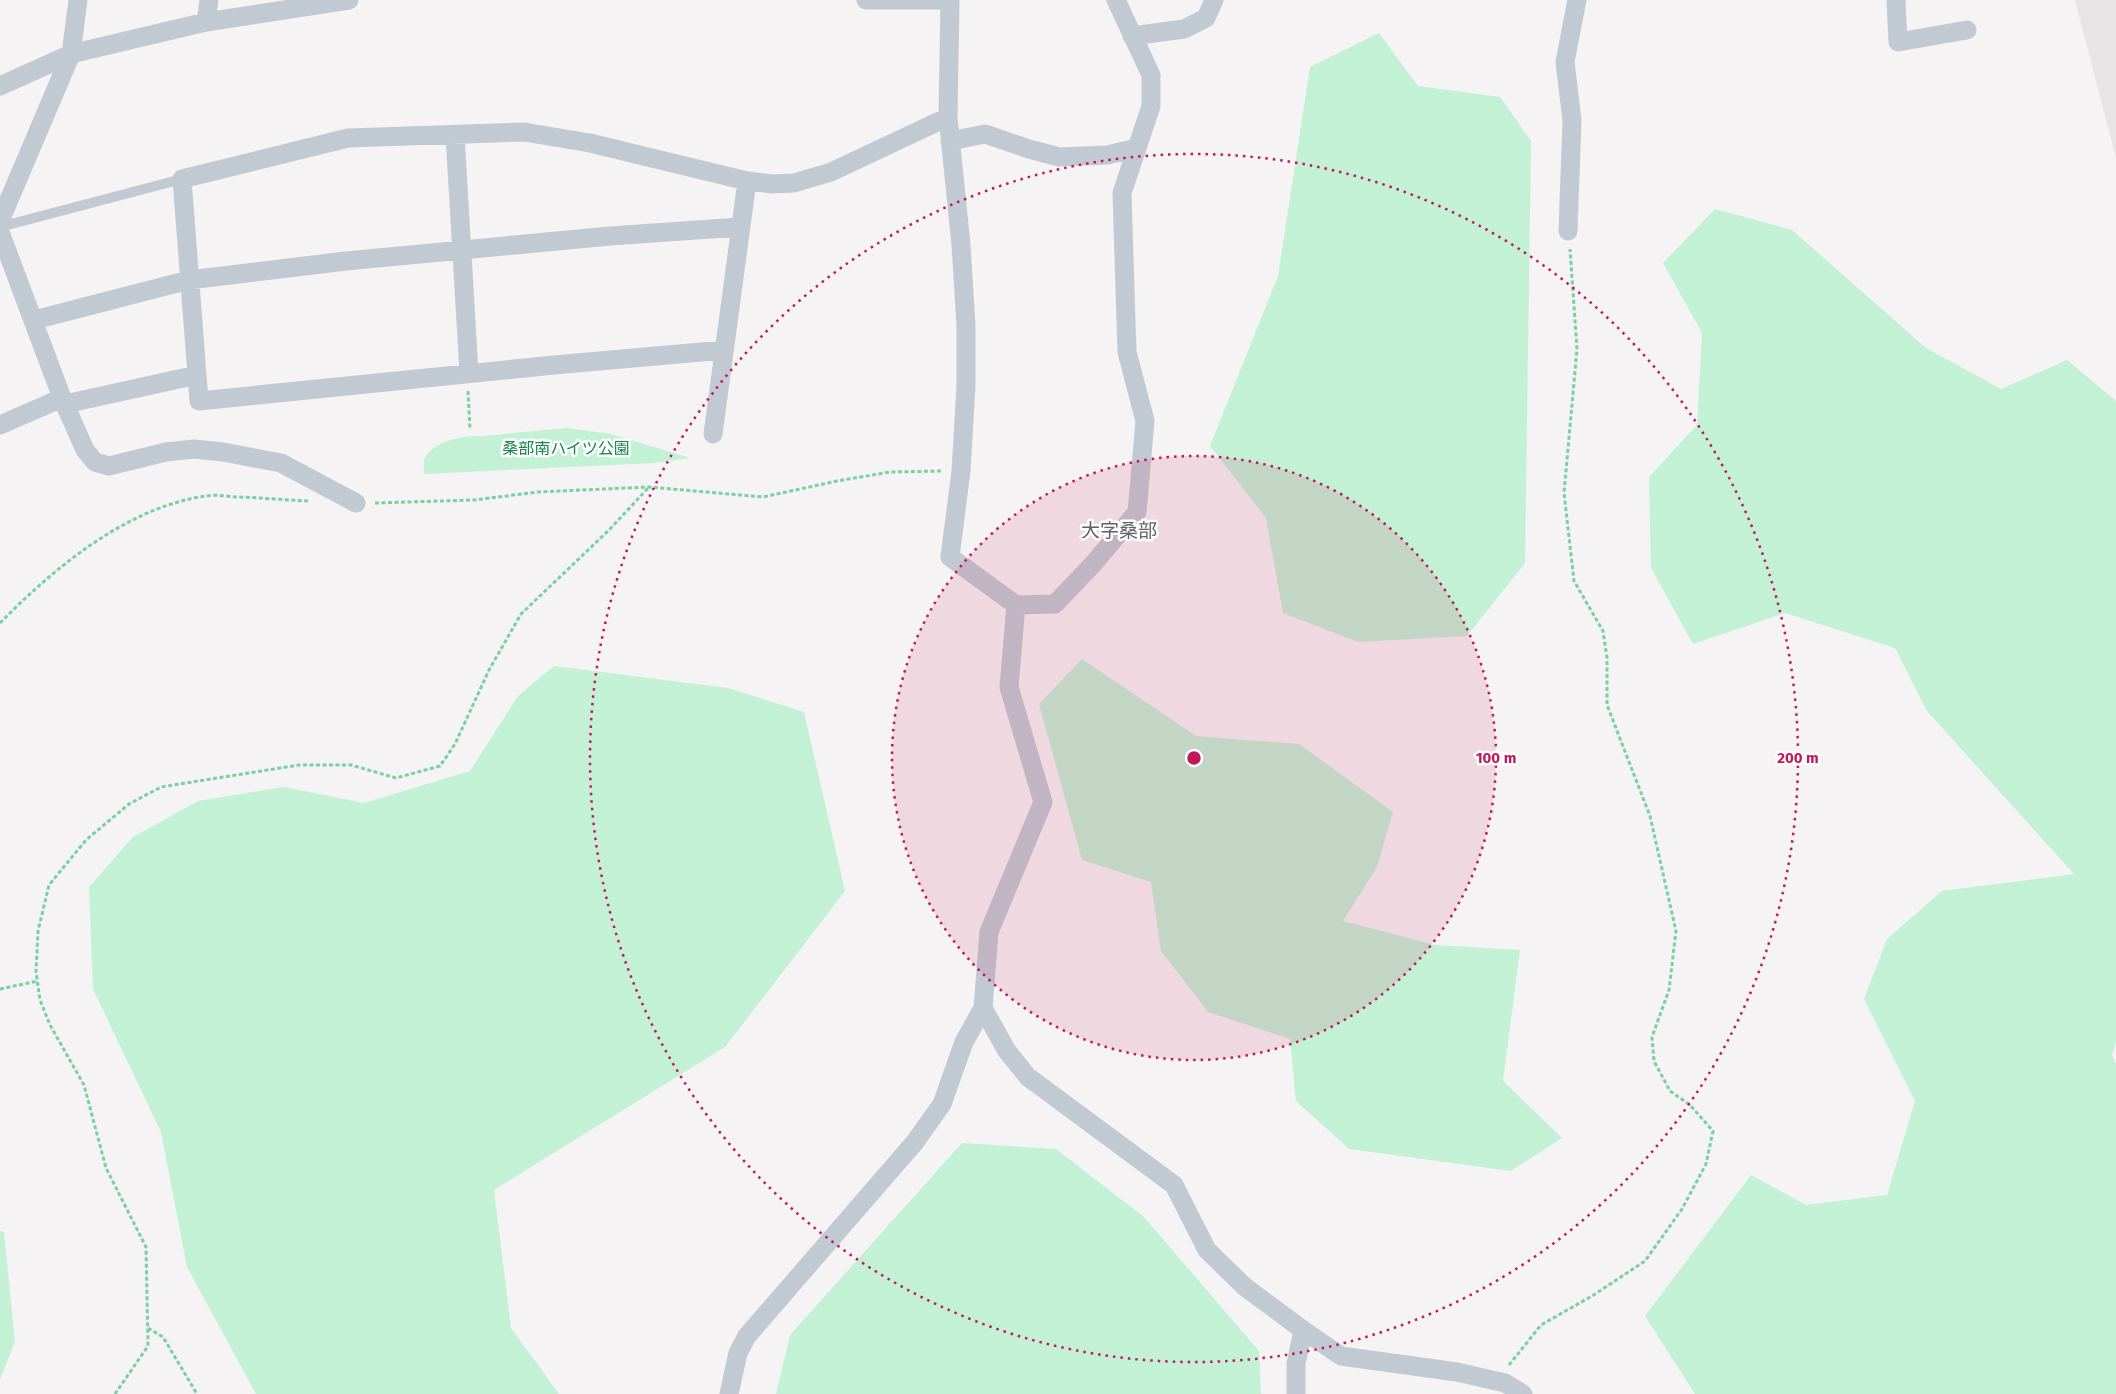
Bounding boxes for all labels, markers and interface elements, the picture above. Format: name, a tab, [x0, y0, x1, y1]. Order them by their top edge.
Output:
park label: 桑部南ハイツ公園	[502, 439, 630, 458]
district label: 大字桑部	[1081, 519, 1157, 542]
centre of rings	[1185, 749, 1203, 767]
text: 100 m	[1476, 749, 1516, 767]
text: 200 m	[1777, 749, 1819, 767]

